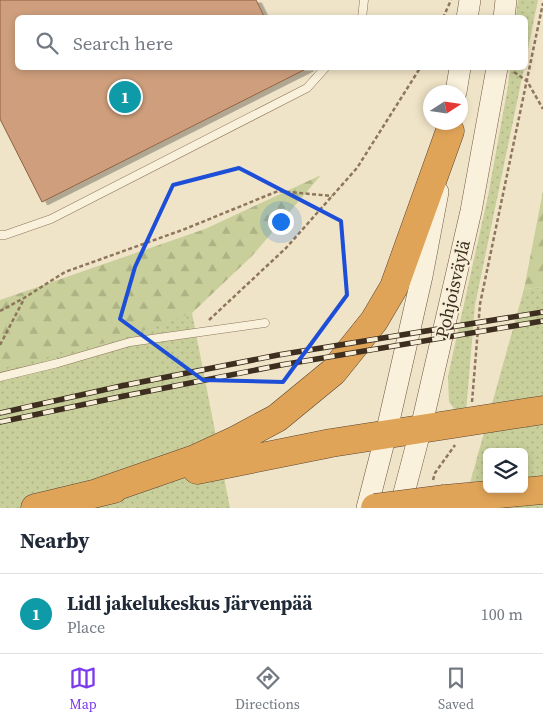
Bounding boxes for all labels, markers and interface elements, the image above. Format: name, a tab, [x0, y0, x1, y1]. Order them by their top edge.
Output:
search box	[15, 15, 528, 70]
icon: search	[33, 29, 61, 57]
text: Search here	[73, 30, 173, 56]
pin: 1	[109, 78, 141, 116]
north arrow	[423, 85, 468, 130]
your location	[268, 209, 294, 235]
street label: Pohjoisväylä	[429, 237, 476, 340]
map controls	[483, 448, 528, 493]
button: layers	[483, 448, 528, 493]
text: Nearby	[20, 526, 90, 555]
text: Lidl jakelukeskus Järvenpää	[67, 590, 312, 616]
text: 1	[32, 603, 40, 625]
text: 100 m	[481, 603, 523, 625]
text: Place	[67, 616, 105, 638]
tab: Map	[69, 664, 97, 714]
tab: Directions	[235, 664, 300, 714]
tab: Saved	[438, 664, 474, 714]

